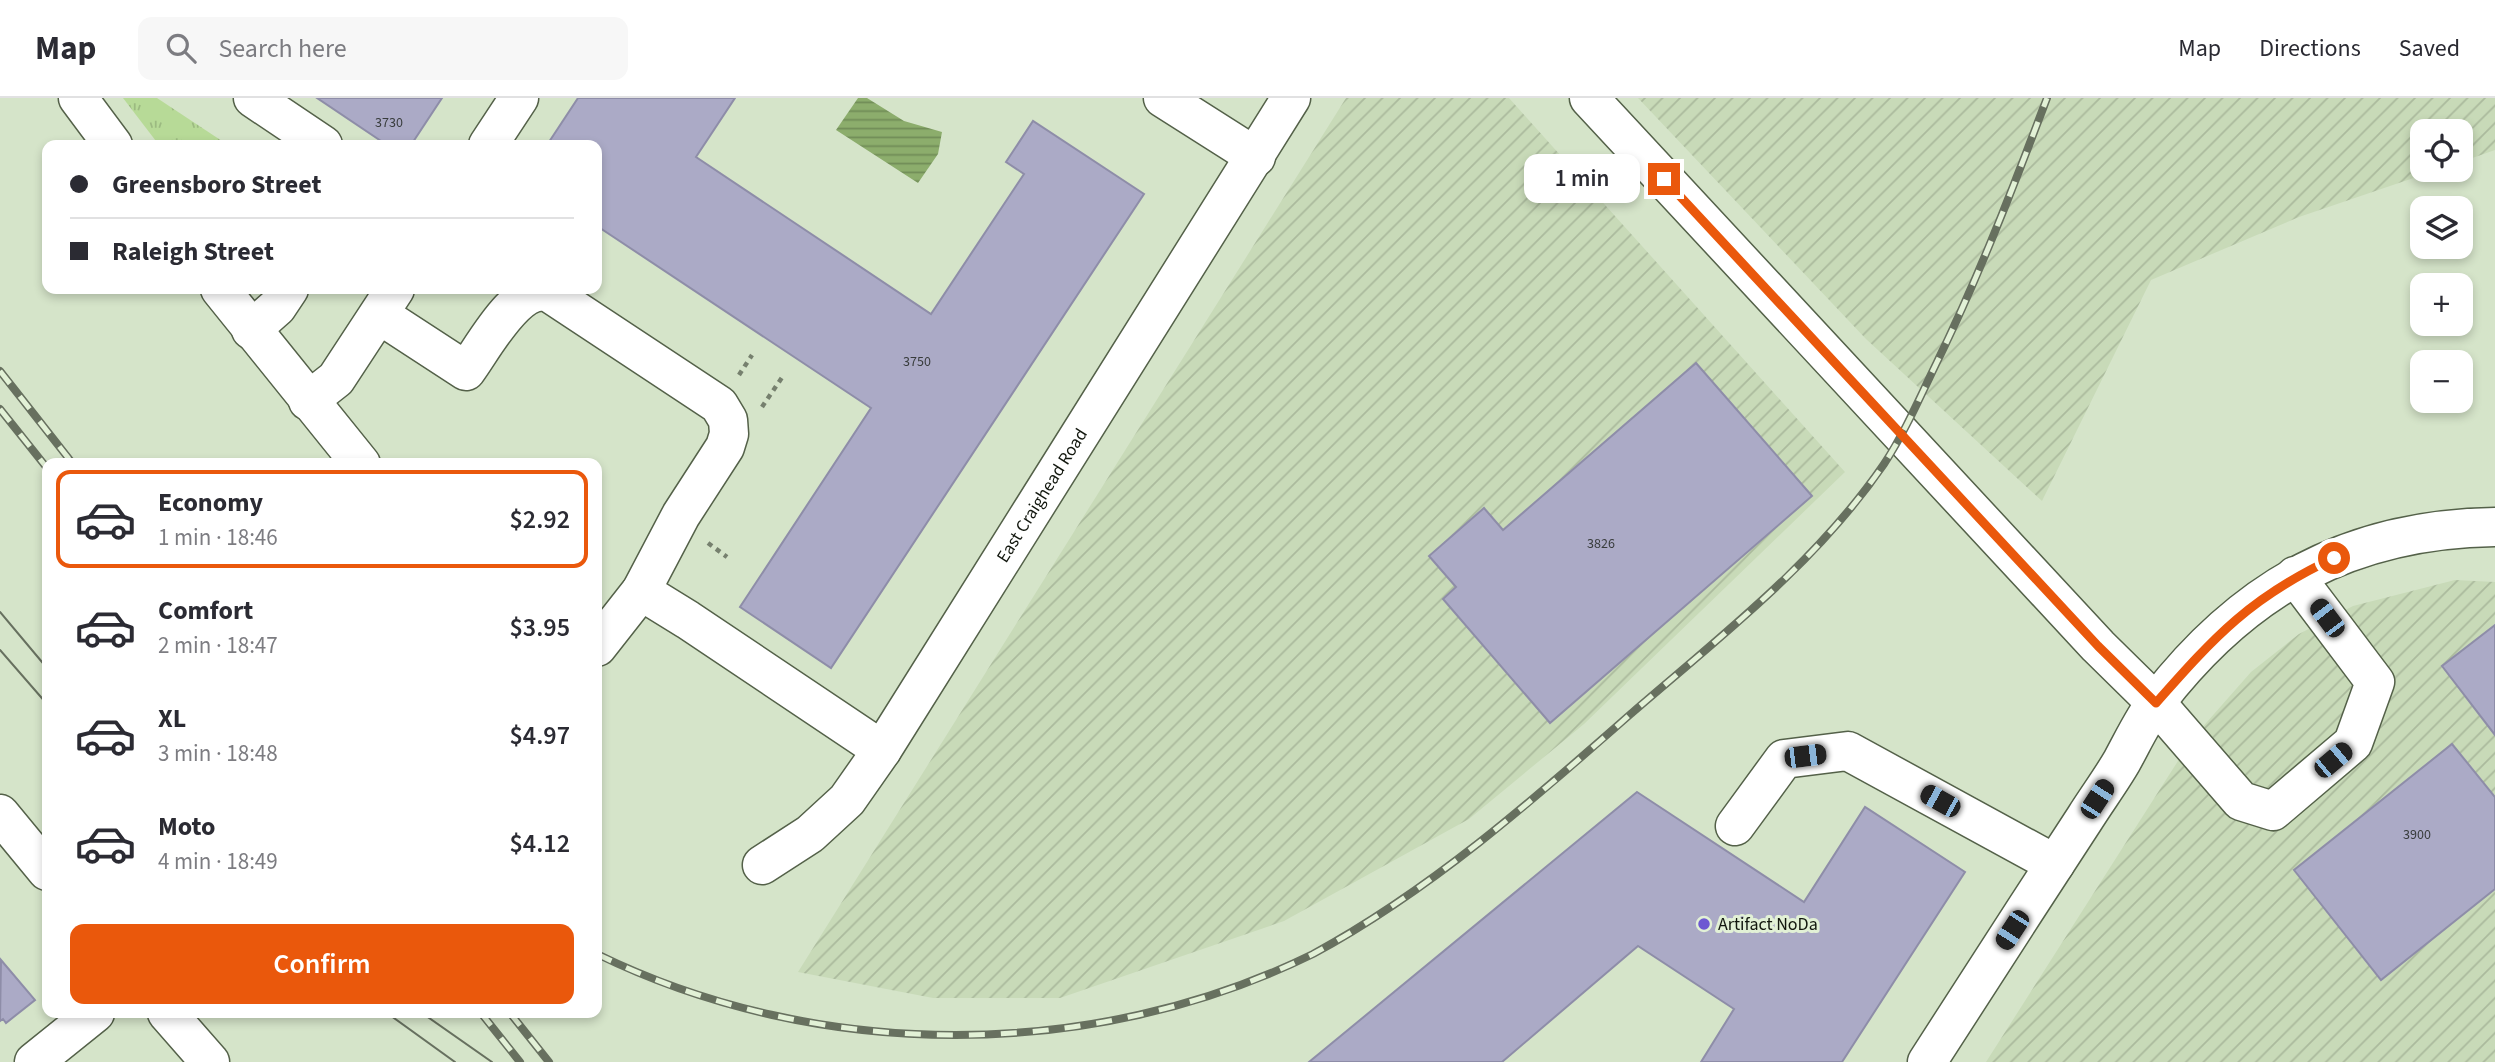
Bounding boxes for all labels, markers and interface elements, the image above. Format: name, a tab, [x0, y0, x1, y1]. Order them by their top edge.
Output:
search box	[138, 17, 628, 80]
text: Map	[35, 25, 96, 72]
icon: search	[162, 29, 200, 67]
text: Search here	[218, 30, 347, 67]
text: Map	[2178, 31, 2221, 66]
text: Directions	[2259, 31, 2361, 66]
text: Saved	[2399, 31, 2460, 66]
house number: 3730	[375, 113, 403, 133]
map controls	[2410, 119, 2473, 413]
button: locate	[2410, 119, 2473, 182]
callout: 1 min	[1524, 154, 1640, 204]
text: 1 min	[1555, 162, 1609, 195]
route end	[1648, 163, 1680, 195]
text: Greensboro Street	[112, 166, 321, 203]
button: layers	[2410, 196, 2473, 259]
text: Raleigh Street	[112, 233, 274, 270]
button: +	[2410, 273, 2473, 336]
button: −	[2410, 350, 2473, 413]
house number: 3750	[903, 352, 931, 372]
street label: East Craighead Road	[991, 424, 1094, 568]
text: Economy	[158, 484, 263, 521]
icon: car	[74, 488, 137, 551]
text: $2.92	[509, 501, 570, 538]
text: 1 min · 18:46	[158, 521, 278, 554]
house number: 3826	[1587, 534, 1615, 554]
route start	[2318, 542, 2350, 574]
text: Comfort	[158, 592, 253, 629]
car	[2306, 595, 2349, 641]
icon: car	[74, 596, 137, 659]
text: $3.95	[509, 609, 570, 646]
text: 2 min · 18:47	[158, 629, 278, 662]
text: XL	[158, 700, 186, 737]
icon: car	[74, 704, 137, 767]
text: $4.97	[509, 717, 570, 754]
text: 3 min · 18:48	[158, 737, 278, 770]
car	[2311, 738, 2356, 782]
car	[1783, 743, 1828, 769]
car	[2077, 776, 2118, 822]
car	[1917, 782, 1964, 820]
text: Moto	[158, 808, 215, 845]
icon: car	[74, 812, 137, 875]
text: $4.12	[509, 825, 570, 862]
house number: 3900	[2403, 825, 2431, 845]
text: 4 min · 18:49	[158, 845, 278, 878]
car	[1992, 907, 2033, 953]
place label: Artifact NoDa	[1718, 912, 1818, 937]
marker: Artifact NoDa	[1696, 916, 1712, 932]
button: Confirm	[70, 924, 574, 1004]

